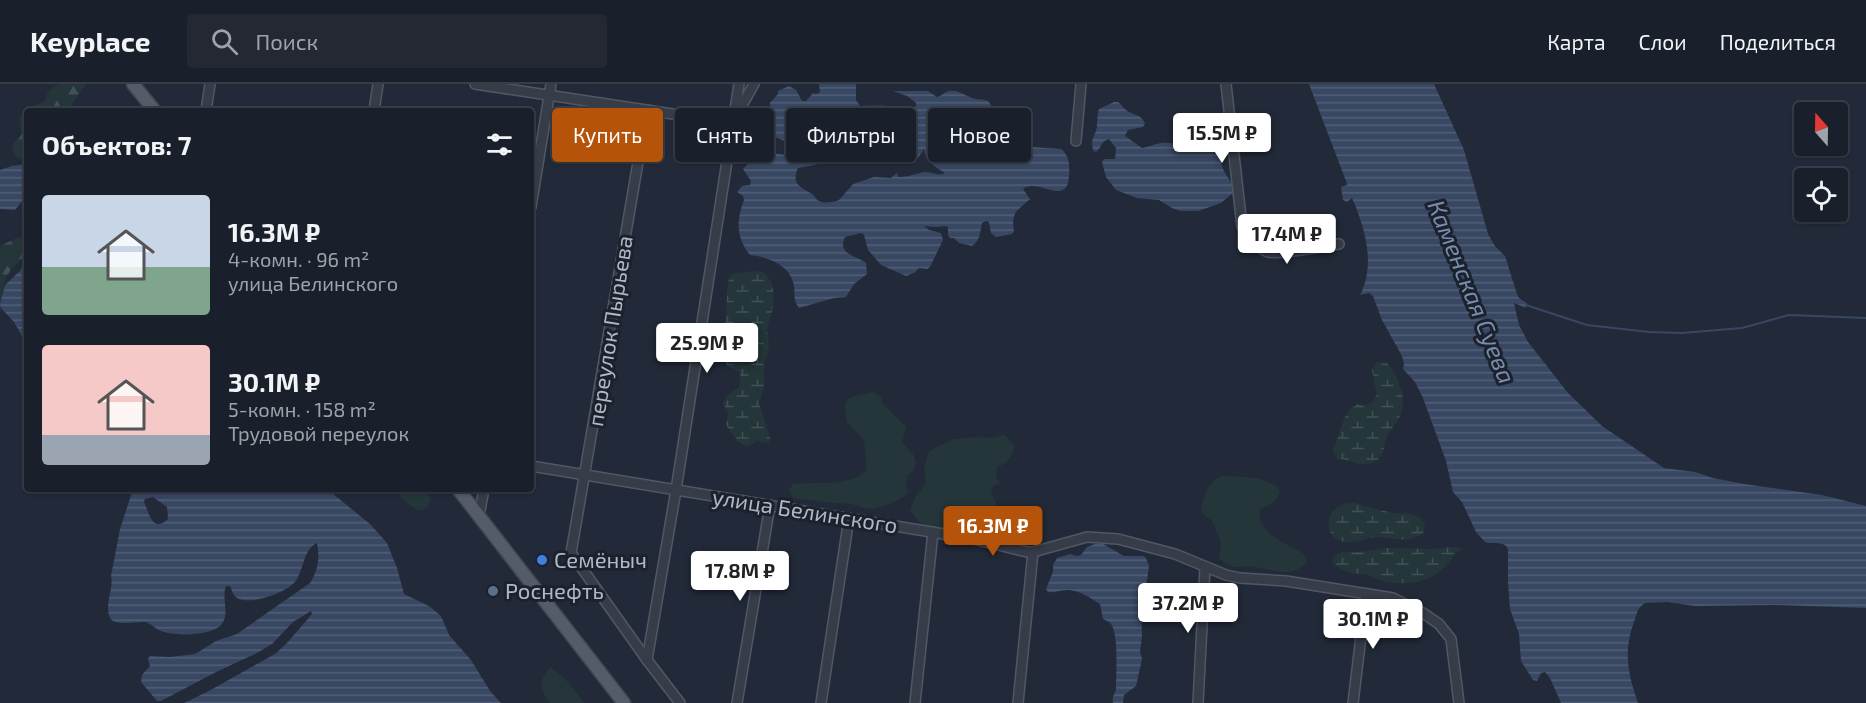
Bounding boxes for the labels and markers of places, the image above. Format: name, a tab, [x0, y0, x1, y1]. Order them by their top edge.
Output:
pin: 15.5M ₽	[1167, 113, 1277, 164]
pin: 17.4M ₽	[1232, 214, 1342, 265]
pin: 25.9M ₽	[652, 323, 762, 374]
pin: 16.3M ₽	[938, 506, 1048, 557]
place label: Семёныч	[554, 546, 647, 572]
pin: 17.8M ₽	[685, 551, 795, 602]
marker: Семёныч	[535, 553, 549, 567]
place label: Роснефть	[505, 577, 604, 603]
pin: 37.2M ₽	[1133, 583, 1243, 634]
marker: Роснефть	[486, 584, 500, 598]
pin: 30.1M ₽	[1318, 599, 1428, 650]

